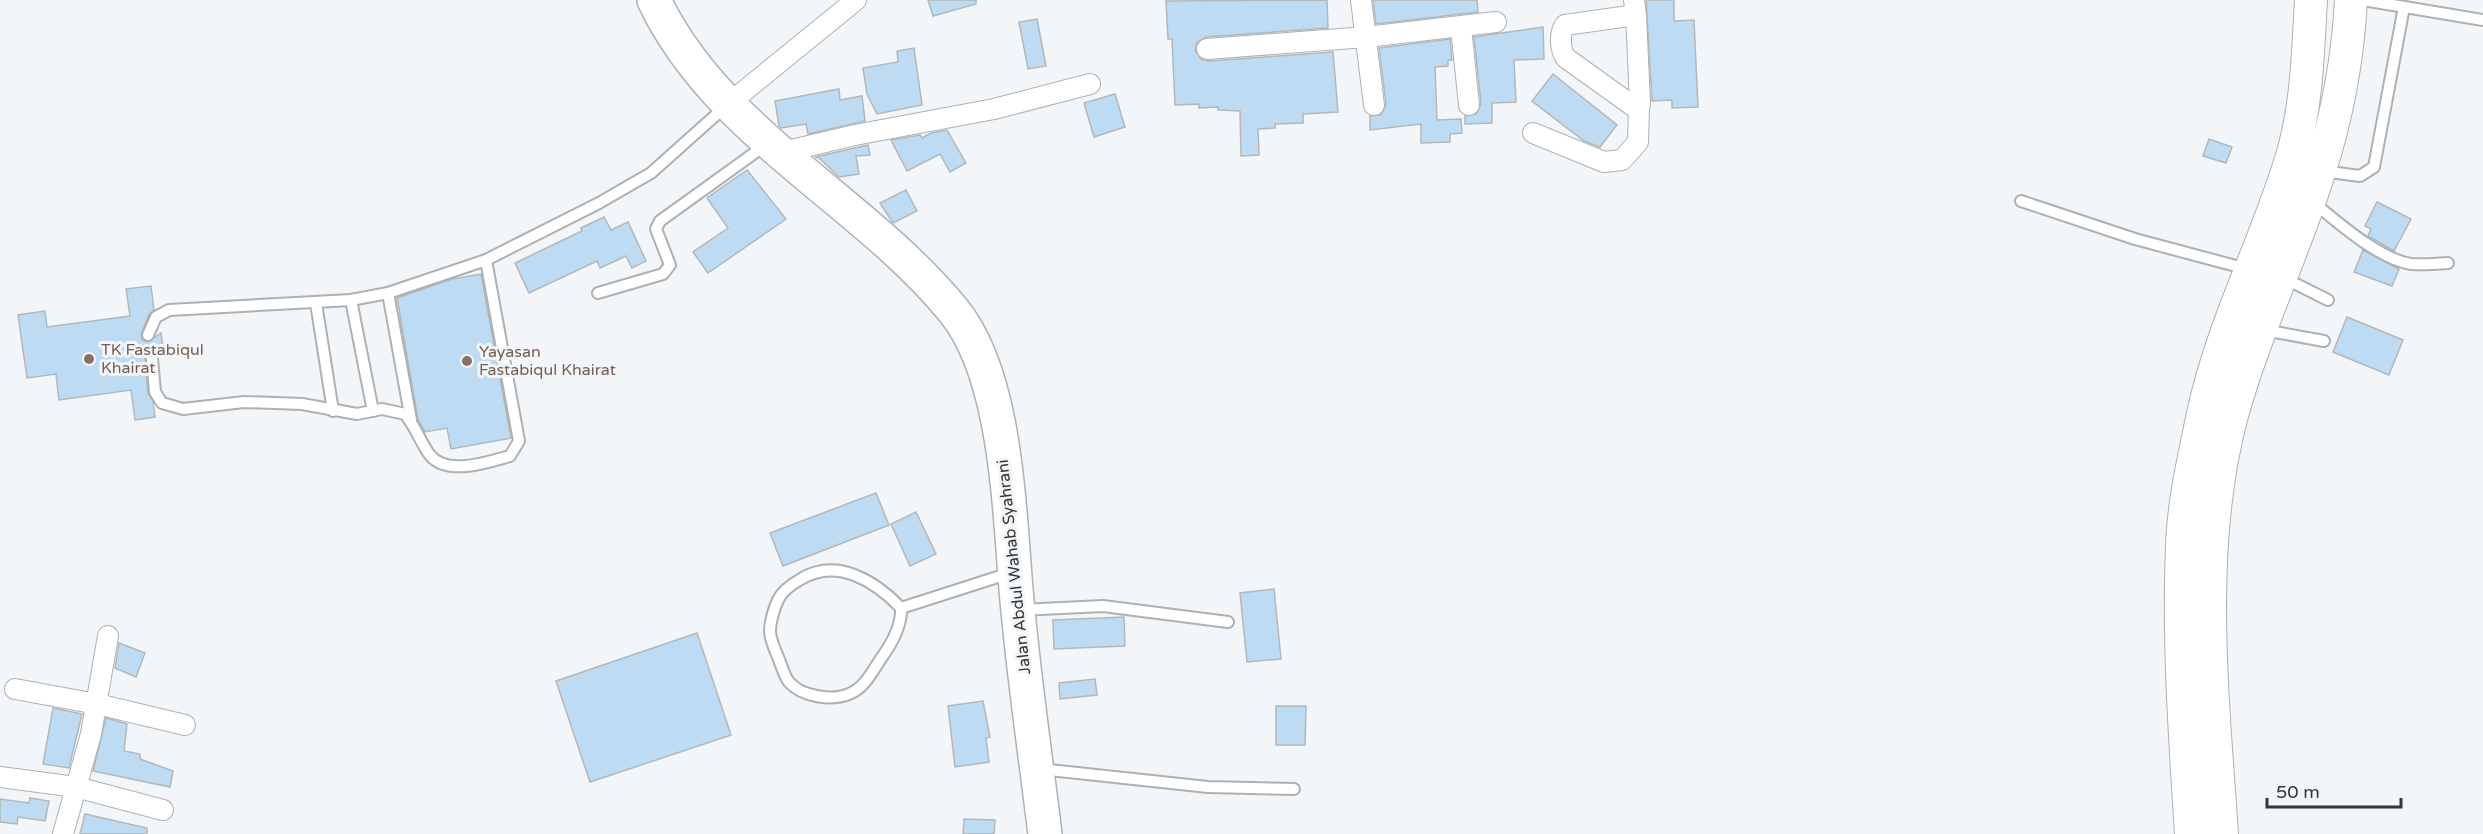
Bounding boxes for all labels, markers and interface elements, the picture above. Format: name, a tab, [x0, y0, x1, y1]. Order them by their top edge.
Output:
place label: TK Fastabiqul Khairat	[101, 340, 204, 378]
place label: Yayasan Fastabiqul Khairat	[479, 342, 616, 380]
marker: TK Fastabiqul Khairat	[82, 352, 96, 366]
marker: Yayasan Fastabiqul Khairat	[460, 354, 474, 368]
street label: Jalan Abdul Wahab Syahrani	[993, 458, 1035, 676]
scale bar	[2267, 771, 2400, 809]
text: 50 m	[2276, 781, 2320, 803]

